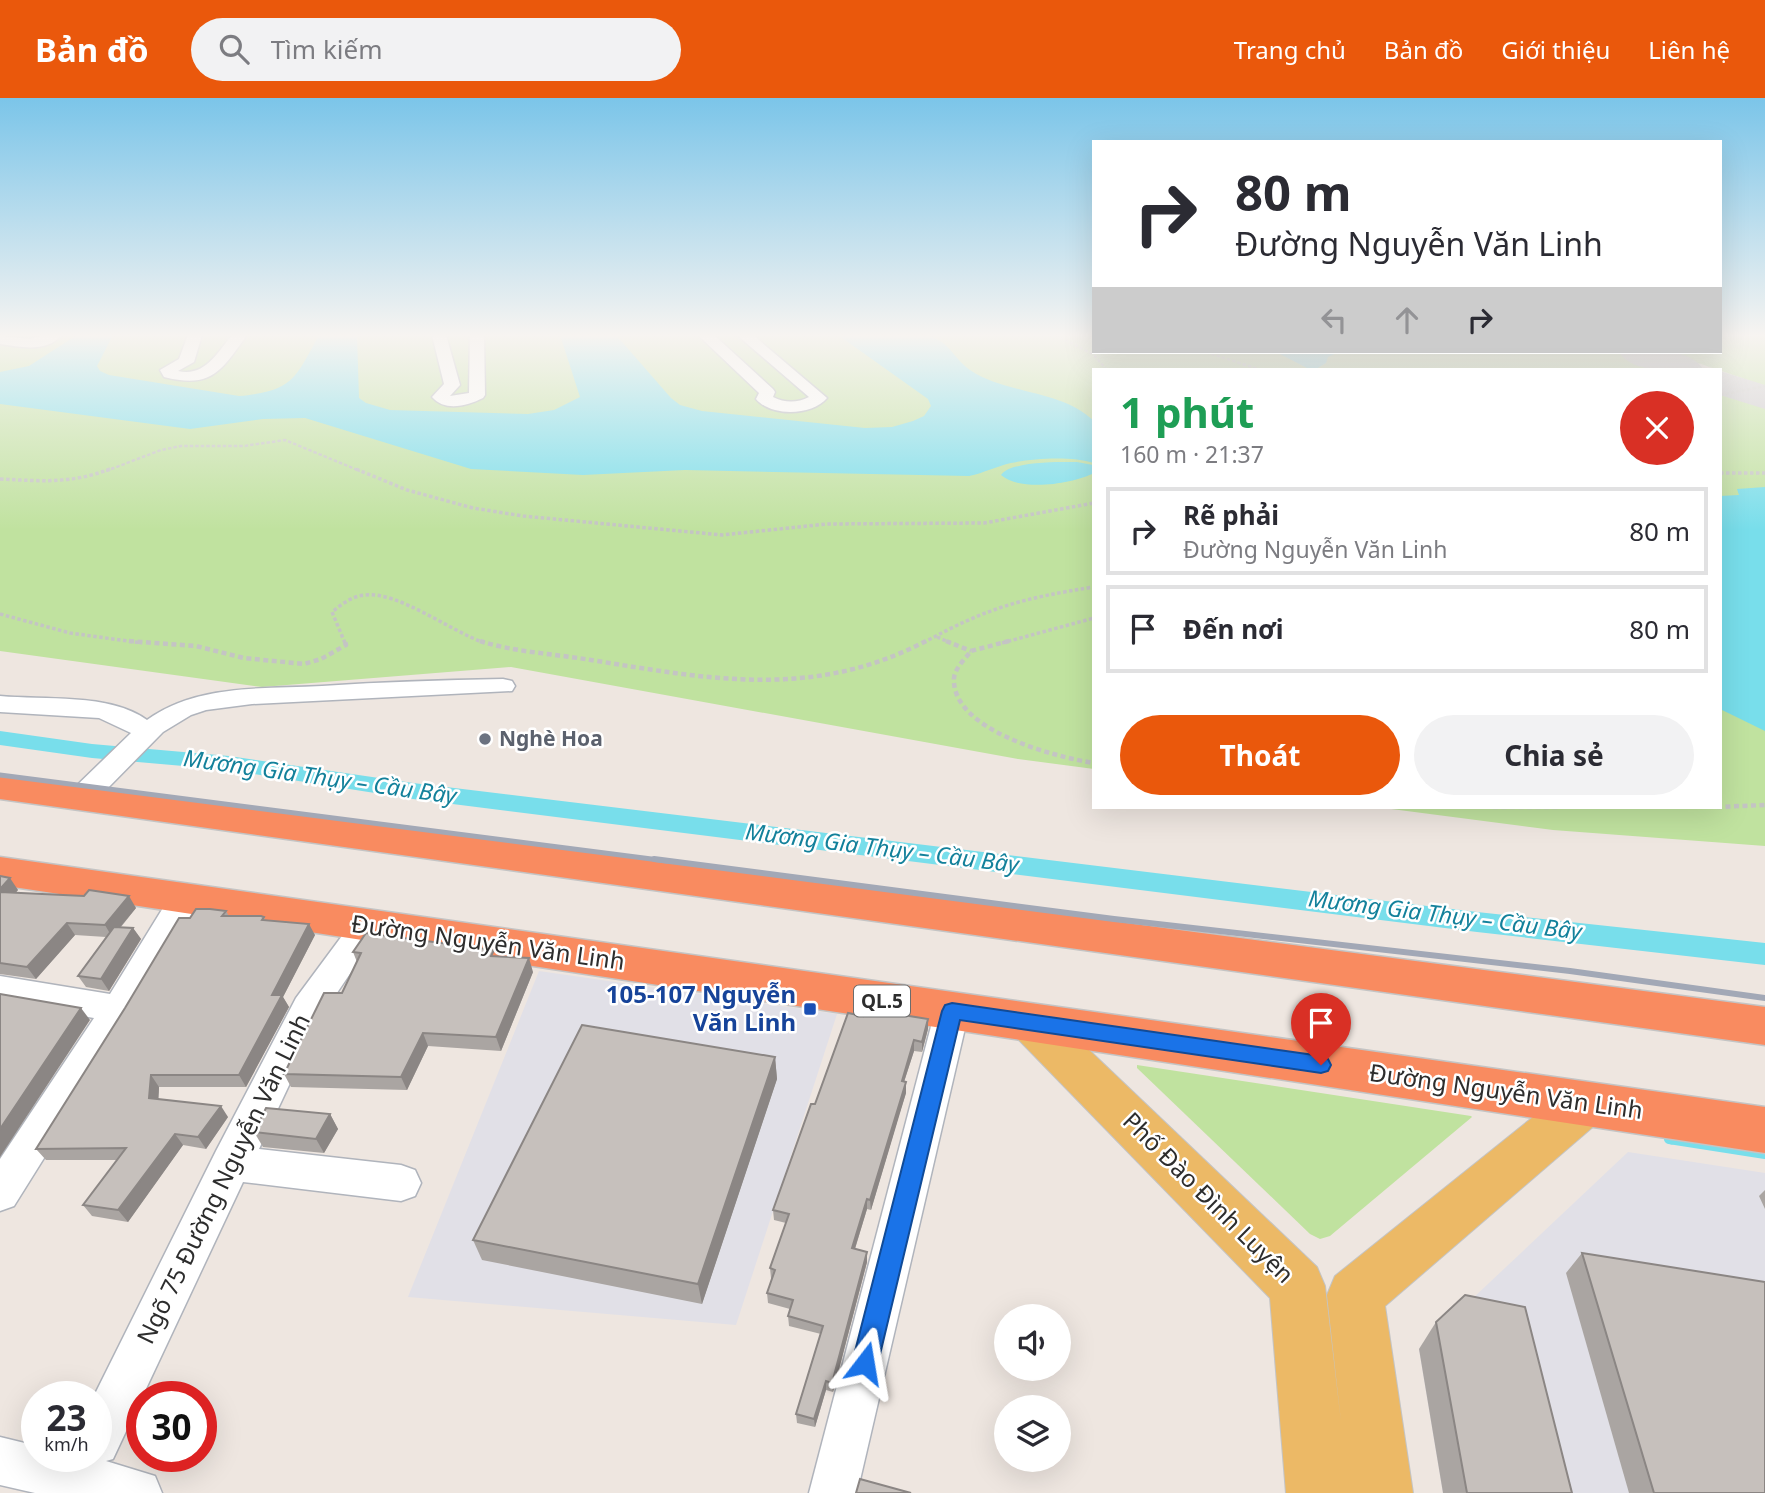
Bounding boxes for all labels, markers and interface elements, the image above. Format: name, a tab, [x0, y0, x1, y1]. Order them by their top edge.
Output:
search box	[191, 18, 681, 81]
text: Bản đồ	[35, 27, 149, 72]
icon: search	[215, 30, 253, 68]
text: Tìm kiếm	[271, 31, 382, 67]
text: Trang chủ	[1234, 33, 1346, 66]
text: Bản đồ	[1384, 33, 1463, 66]
text: Giới thiệu	[1501, 33, 1610, 66]
text: Liên hệ	[1648, 33, 1730, 66]
text: 80 m	[1235, 159, 1352, 225]
icon: right	[1120, 168, 1211, 259]
text: Đường Nguyễn Văn Linh	[1235, 222, 1603, 265]
icon: left	[1315, 301, 1353, 339]
icon: ahead	[1388, 301, 1426, 339]
icon: right	[1461, 301, 1499, 339]
text: 1 phút	[1120, 383, 1254, 440]
button: close	[1620, 391, 1694, 465]
text: 160 m · 21:37	[1120, 438, 1264, 470]
text: Rẽ phải	[1183, 497, 1279, 533]
icon: right	[1124, 512, 1162, 550]
text: 80 m	[1629, 513, 1690, 549]
text: Đường Nguyễn Văn Linh	[1183, 533, 1447, 565]
icon: arrive	[1124, 610, 1162, 648]
text: Đến nơi	[1183, 611, 1284, 647]
text: 80 m	[1629, 611, 1690, 647]
button: Thoát	[1120, 715, 1400, 795]
button: Chia sẻ	[1414, 715, 1694, 795]
place label: Nghè Hoa	[499, 724, 603, 752]
marker: Nghè Hoa	[477, 731, 493, 747]
water label: Mương Gia Thụy – Cầu Bây	[182, 741, 460, 811]
water label: Mương Gia Thụy – Cầu Bây	[744, 814, 1022, 880]
water label: Mương Gia Thụy – Cầu Bây	[1307, 881, 1585, 947]
street label: Đường Nguyễn Văn Linh	[349, 906, 627, 977]
place label: 105-107 Nguyễn Văn Linh	[606, 977, 796, 1038]
road number: QL.5	[854, 986, 910, 1016]
pin	[1291, 993, 1351, 1065]
marker: 105-107 Nguyễn Văn Linh	[802, 1001, 818, 1017]
icon: arrive	[1302, 1004, 1340, 1042]
street label: Ngõ 75 Đường Nguyễn Văn Linh	[128, 1008, 317, 1349]
street label: Đường Nguyễn Văn Linh	[1367, 1055, 1645, 1126]
street label: Phố Đào Đình Luyện	[1116, 1104, 1302, 1290]
map controls	[994, 1304, 1071, 1472]
button: sound	[994, 1304, 1071, 1381]
position arrow	[828, 1326, 902, 1400]
speed limit sign: 30	[126, 1381, 217, 1472]
text: 23	[46, 1394, 87, 1441]
button: layers	[994, 1395, 1071, 1472]
text: km/h	[44, 1432, 89, 1456]

